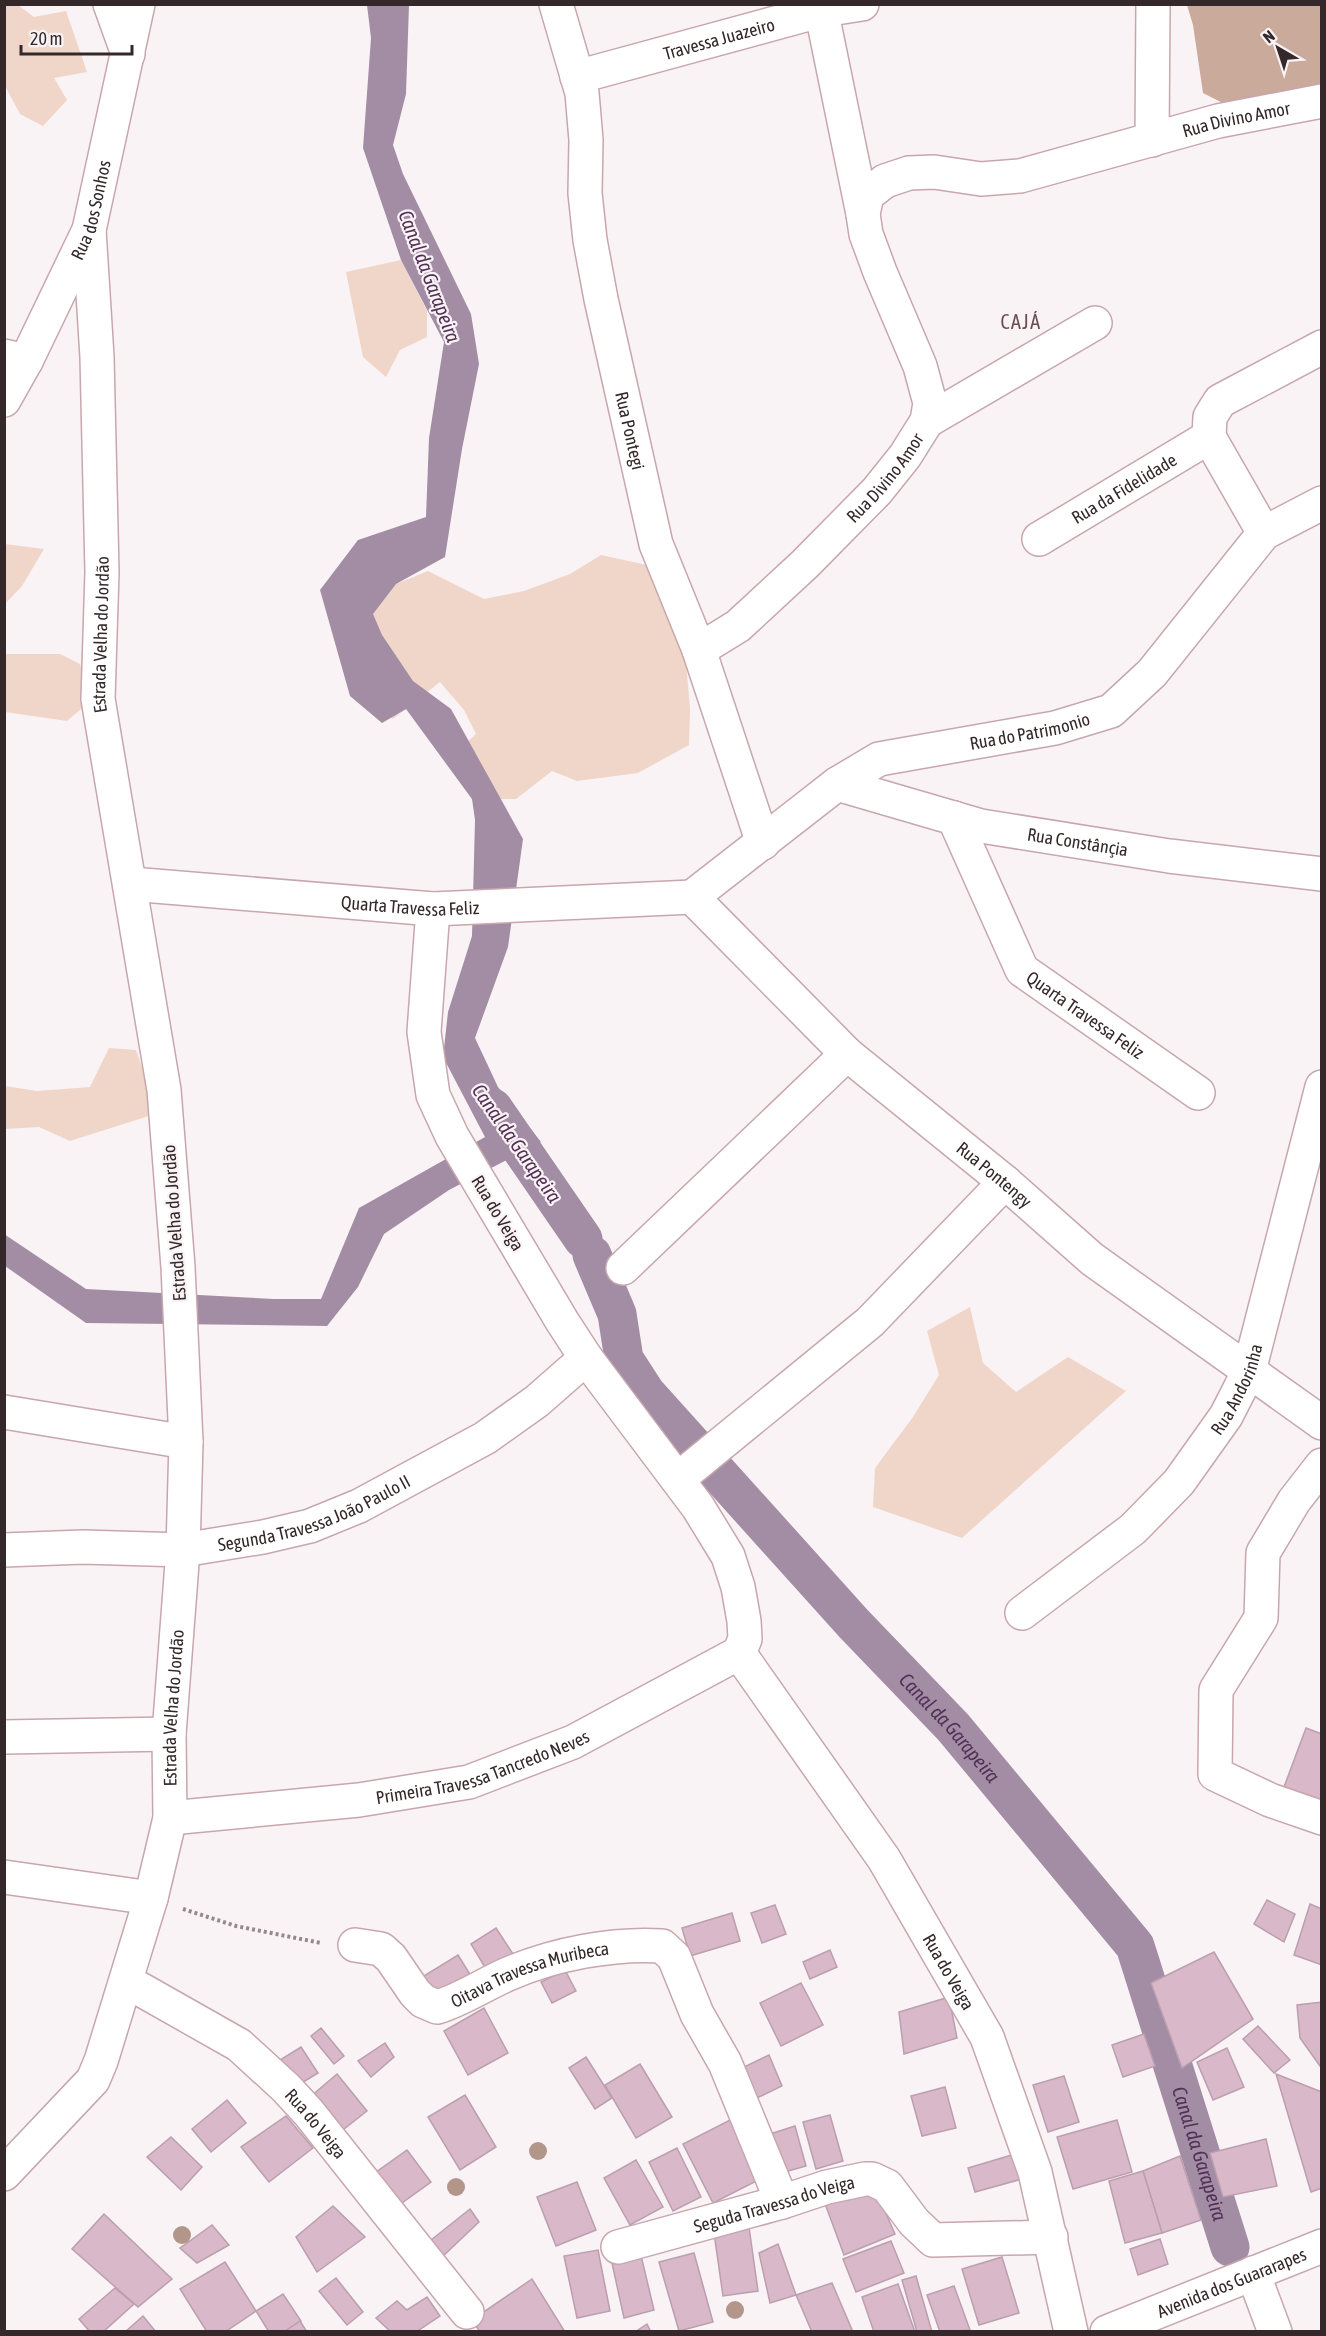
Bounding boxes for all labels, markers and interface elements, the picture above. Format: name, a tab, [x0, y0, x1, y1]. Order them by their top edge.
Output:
street label: Travessa Juazeiro	[661, 13, 777, 64]
scale bar	[21, 18, 132, 56]
north arrow	[1248, 18, 1308, 78]
text: N	[1259, 26, 1278, 46]
text: 20 m	[30, 28, 62, 49]
street label: Rua Divino Amor	[1180, 97, 1292, 141]
street label: Rua dos Sonhos	[66, 158, 114, 263]
water label: Canal da Garapeira	[394, 207, 466, 345]
district label: CAJÁ	[1001, 310, 1042, 333]
street label: Rua Pontegi	[612, 389, 649, 472]
street label: Rua Divino Amor	[842, 428, 928, 526]
street label: Rua da Fidelidade	[1068, 449, 1180, 528]
street label: Estrada Velha do Jordão	[87, 556, 113, 715]
street label: Rua do Patrimonio	[968, 708, 1092, 753]
street label: Rua Constânçia	[1026, 823, 1130, 860]
street label: Quarta Travessa Feliz	[340, 891, 480, 920]
street label: Quarta Travessa Feliz	[1023, 966, 1149, 1063]
water label: Canal da Garapeira	[468, 1079, 566, 1207]
street label: Rua Pontengy	[953, 1137, 1037, 1212]
street label: Estrada Velha do Jordão	[158, 1144, 190, 1302]
street label: Rua do Veiga	[467, 1171, 529, 1255]
street label: Rua Andorinha	[1206, 1342, 1266, 1439]
street label: Segunda Travessa João Paulo II	[216, 1470, 414, 1555]
street label: Estrada Velha do Jordão	[158, 1629, 187, 1787]
water label: Canal da Garapeira	[895, 1668, 1005, 1787]
street label: Primeira Travessa Tancredo Neves	[374, 1725, 592, 1808]
street label: Rua do Veiga	[919, 1930, 979, 2013]
street label: Oitava Travessa Muribeca	[447, 1937, 610, 2011]
water label: Canal da Garapeira	[1169, 2083, 1232, 2223]
street label: Rua do Veiga	[281, 2084, 351, 2162]
street label: Seguda Travessa do Veiga	[691, 2171, 856, 2236]
street label: Avenida dos Guararapes	[1154, 2243, 1309, 2321]

